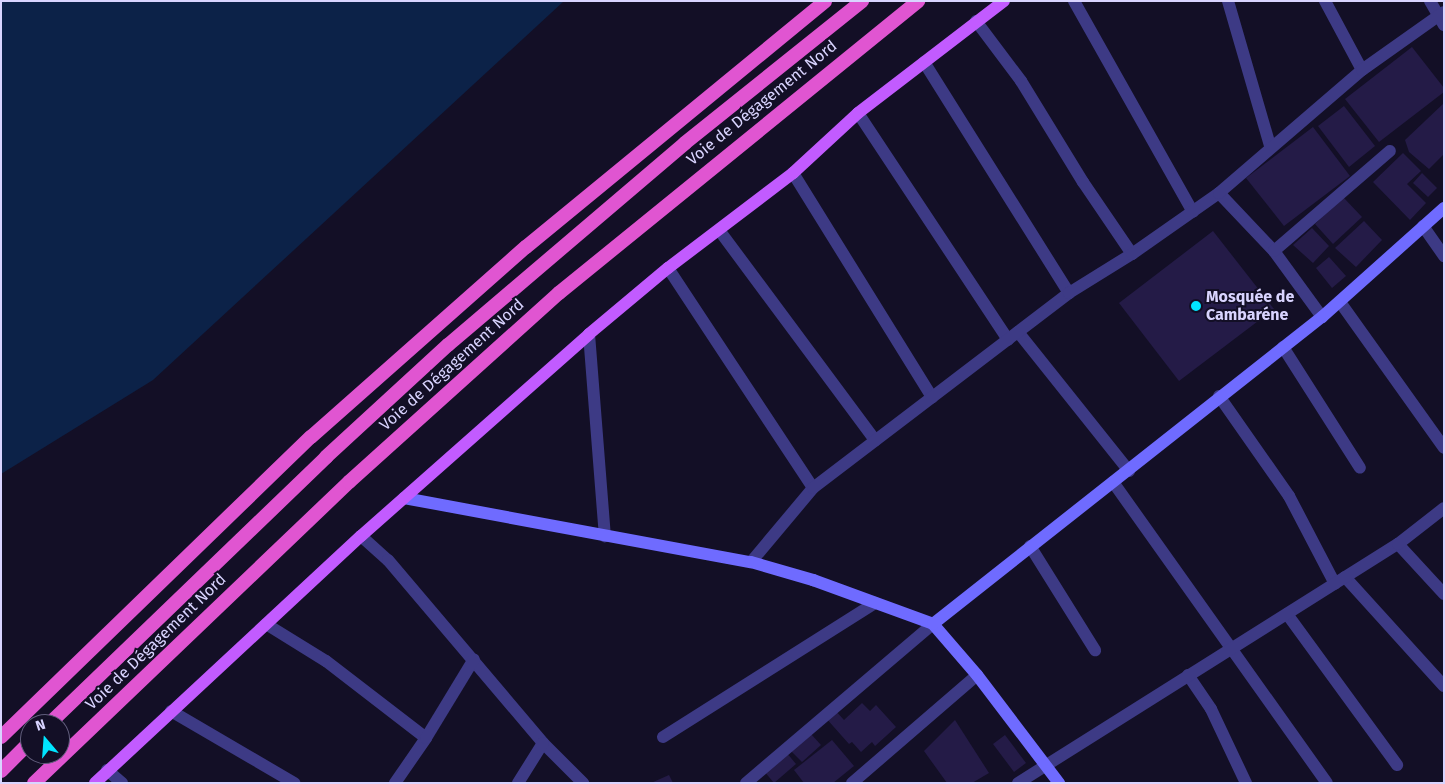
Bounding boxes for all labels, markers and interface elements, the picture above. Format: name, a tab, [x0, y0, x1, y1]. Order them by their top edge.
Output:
street label: Voie de Dégagement Nord	[683, 37, 841, 169]
place label: Mosquée de Cambaréne	[1206, 287, 1294, 325]
street label: Voie de Dégagement Nord	[376, 295, 528, 435]
marker: Mosquée de Cambaréne	[1190, 300, 1202, 312]
street label: Voie de Dégagement Nord	[82, 570, 230, 714]
north arrow	[20, 714, 70, 764]
text: N	[33, 716, 48, 735]

